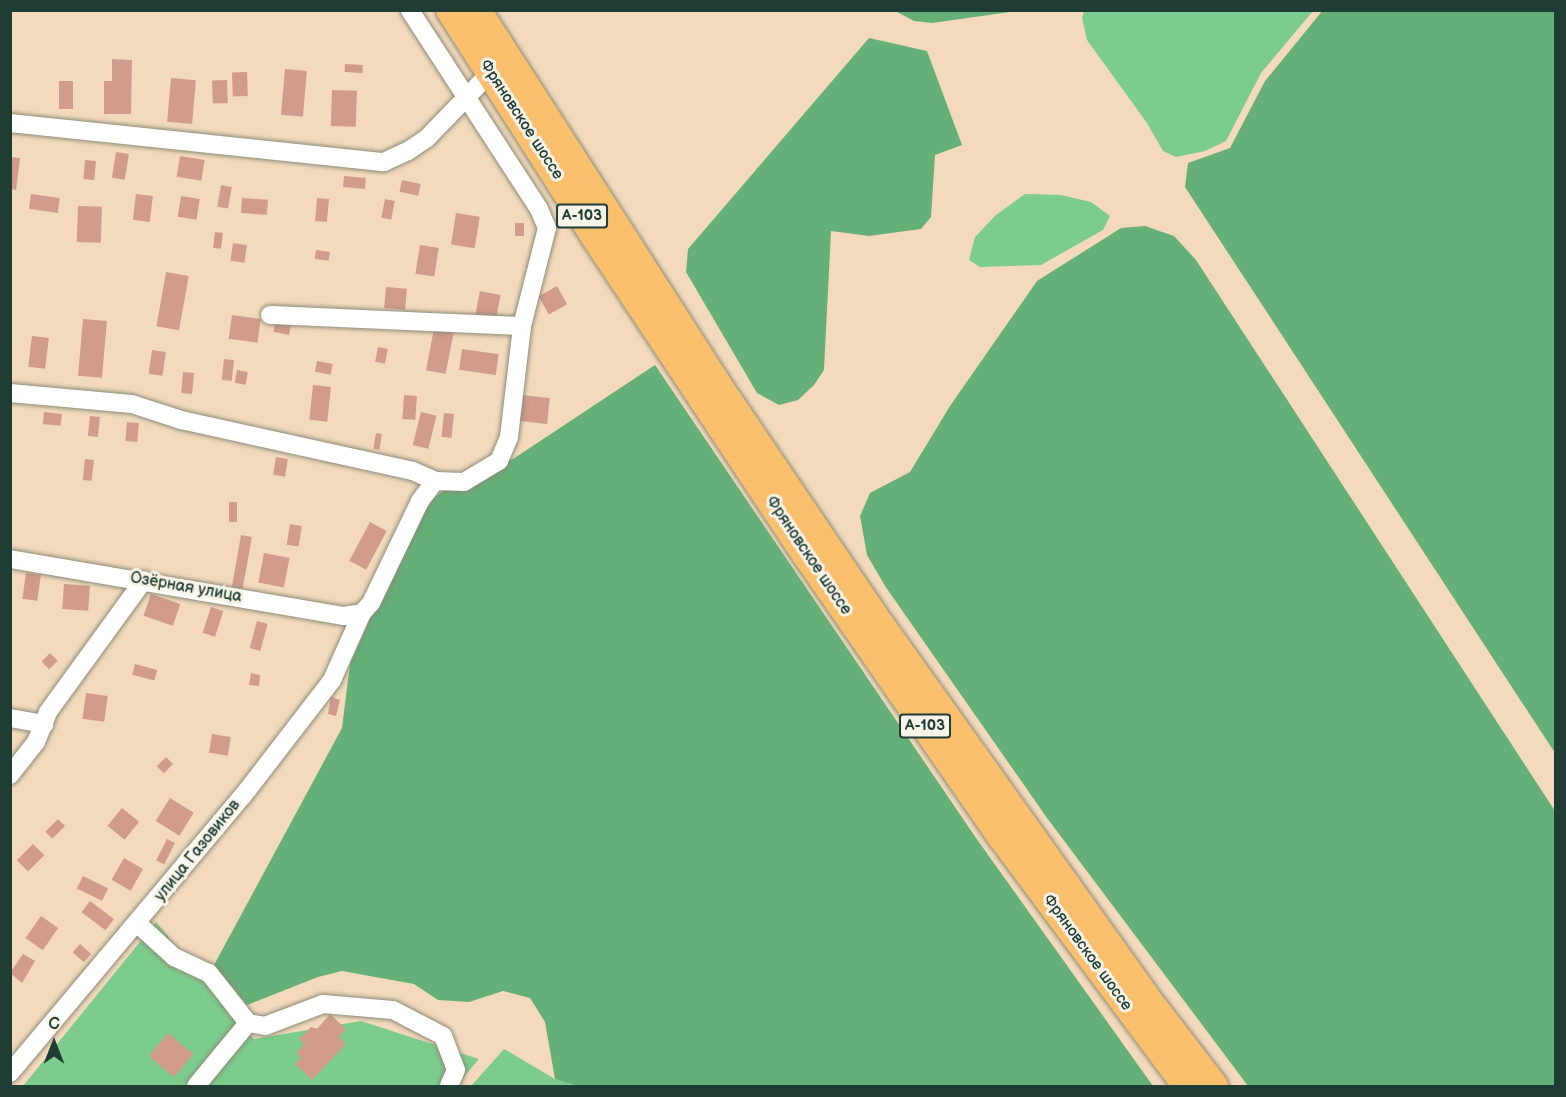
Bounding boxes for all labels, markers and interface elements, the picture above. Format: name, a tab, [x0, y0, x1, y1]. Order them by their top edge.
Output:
street label: Фряновское шоссе	[475, 56, 567, 184]
road number: А-103	[555, 204, 609, 228]
street label: Фряновское шоссе	[761, 493, 855, 619]
street label: Озёрная улица	[129, 569, 243, 607]
road number: А-103	[898, 714, 952, 738]
street label: улица Газовиков	[151, 796, 245, 906]
street label: Фряновское шоссе	[1038, 891, 1136, 1015]
north arrow	[24, 1013, 84, 1073]
text: С	[48, 1015, 60, 1034]

